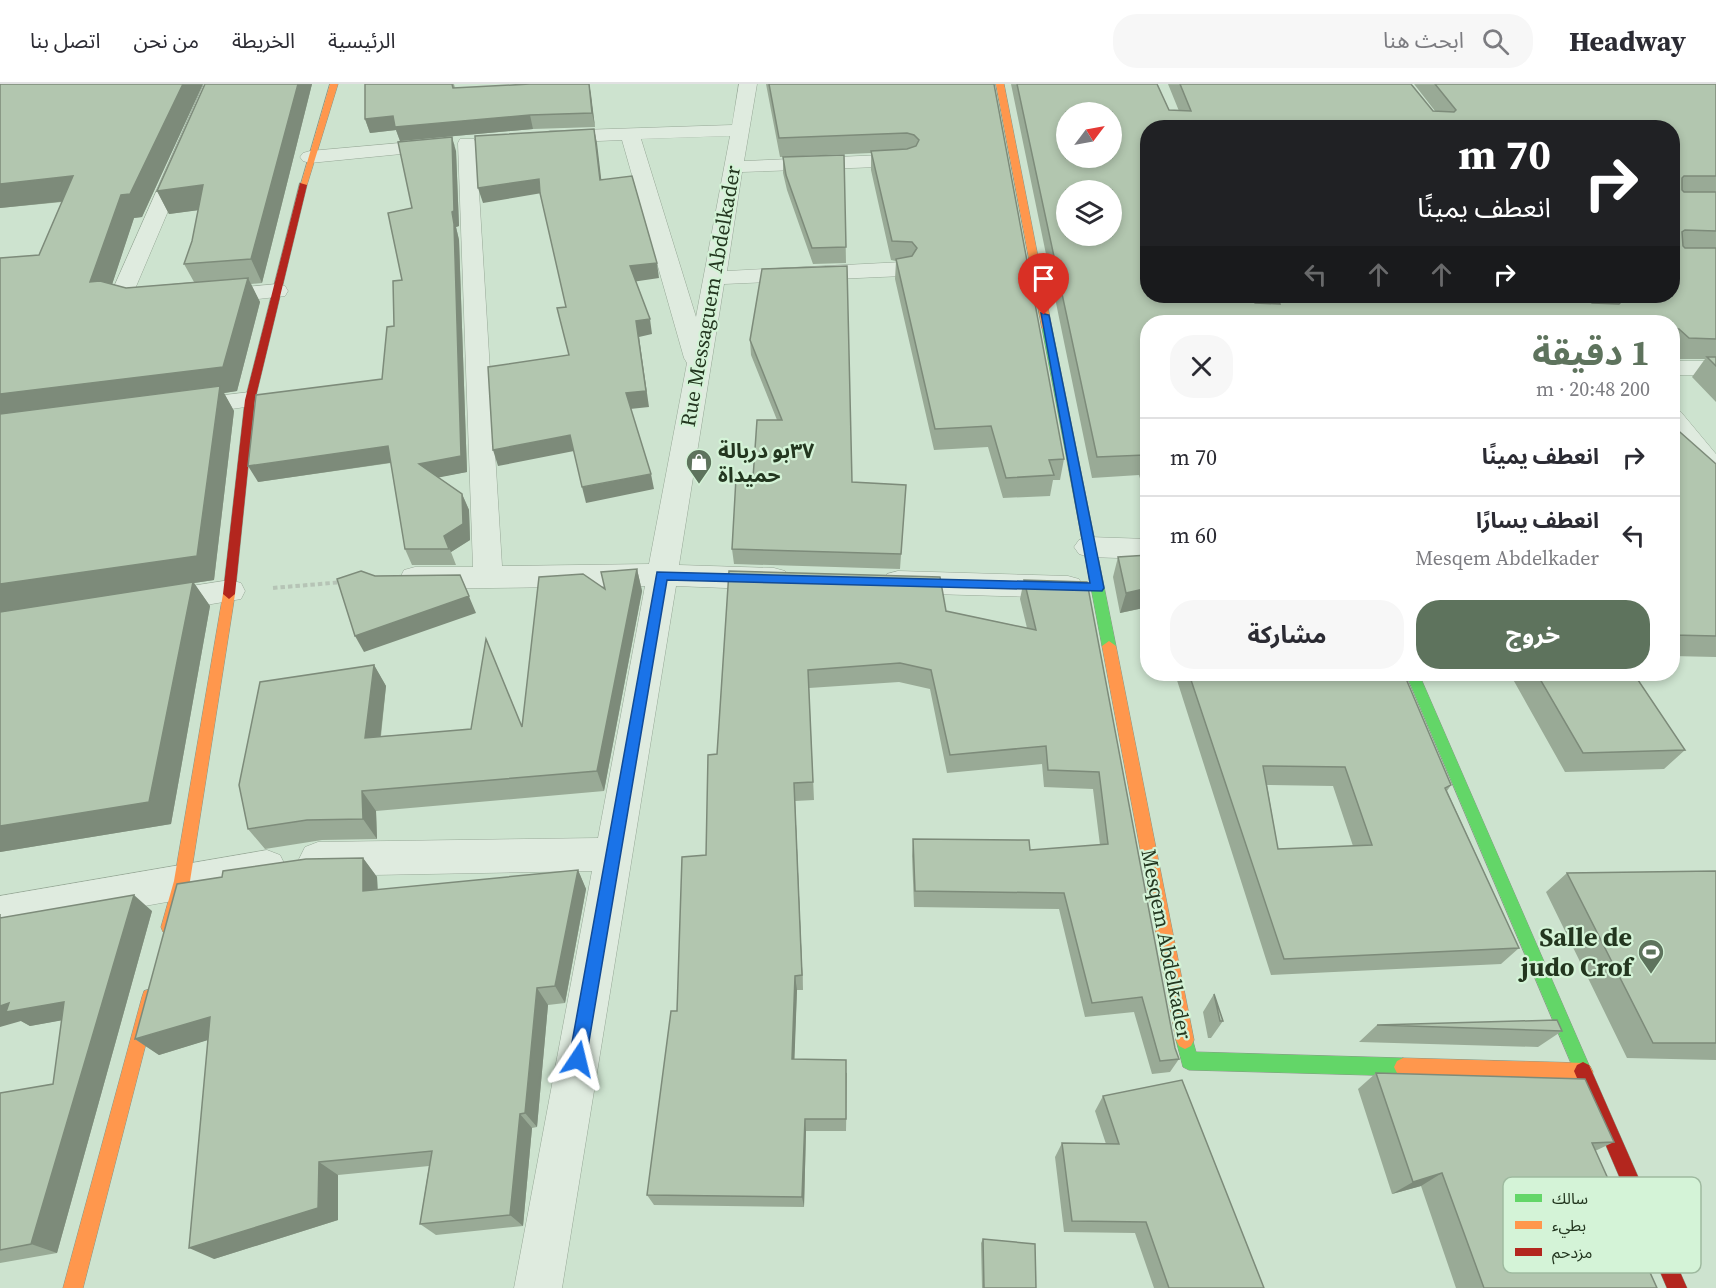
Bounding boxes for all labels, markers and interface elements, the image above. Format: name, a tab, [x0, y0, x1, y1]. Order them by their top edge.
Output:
search box	[1113, 14, 1533, 68]
text: Headway	[1569, 22, 1686, 60]
text: ابحث هنا	[1383, 25, 1464, 55]
icon: search	[1479, 25, 1512, 58]
text: اتصل بنا	[30, 26, 100, 55]
text: من نحن	[133, 26, 199, 55]
text: الخريطة	[232, 26, 295, 55]
text: الرئيسية	[328, 26, 395, 55]
north arrow	[1056, 102, 1122, 168]
map controls	[1056, 102, 1122, 246]
text: 70 m	[1458, 125, 1551, 183]
icon: right	[1572, 144, 1650, 222]
street label: Rue Messaguem Abdelkader	[673, 163, 747, 429]
button: layers	[1056, 180, 1122, 246]
text: انعطف يمينًا	[1417, 189, 1551, 226]
pin	[1018, 253, 1069, 315]
icon: left	[1299, 258, 1332, 291]
icon: ahead	[1362, 258, 1395, 291]
icon: ahead	[1425, 258, 1458, 291]
icon: right	[1488, 258, 1521, 291]
icon: arrive	[1027, 262, 1060, 295]
text: 1 دقيقة	[1532, 328, 1650, 377]
button: close	[1170, 335, 1233, 398]
text: 200 m · 20:48	[1536, 375, 1650, 403]
place label: ٣٧بو دربالة حميداة	[718, 436, 814, 489]
text: انعطف يمينًا	[1482, 441, 1599, 471]
icon: right	[1617, 441, 1650, 474]
text: 70 m	[1170, 442, 1217, 472]
shop icon: ٣٧بو دربالة حميداة	[684, 447, 714, 485]
text: انعطف يسارًا	[1476, 505, 1599, 535]
icon: left	[1617, 519, 1650, 552]
text: 60 m	[1170, 520, 1217, 550]
text: Mesqem Abdelkader	[1415, 544, 1599, 572]
button: مشاركة	[1170, 600, 1404, 669]
button: خروج	[1416, 600, 1650, 669]
street label: Mesqem Abdelkader	[1134, 847, 1200, 1042]
place label: Salle de judo Crof	[1518, 919, 1635, 985]
sports icon: Salle de judo Crof	[1636, 937, 1666, 975]
position arrow	[546, 1027, 610, 1091]
legend	[1503, 1177, 1701, 1273]
text: سالك	[1552, 1187, 1588, 1209]
text: بطيء	[1552, 1214, 1586, 1238]
text: مزدحم	[1552, 1241, 1592, 1265]

